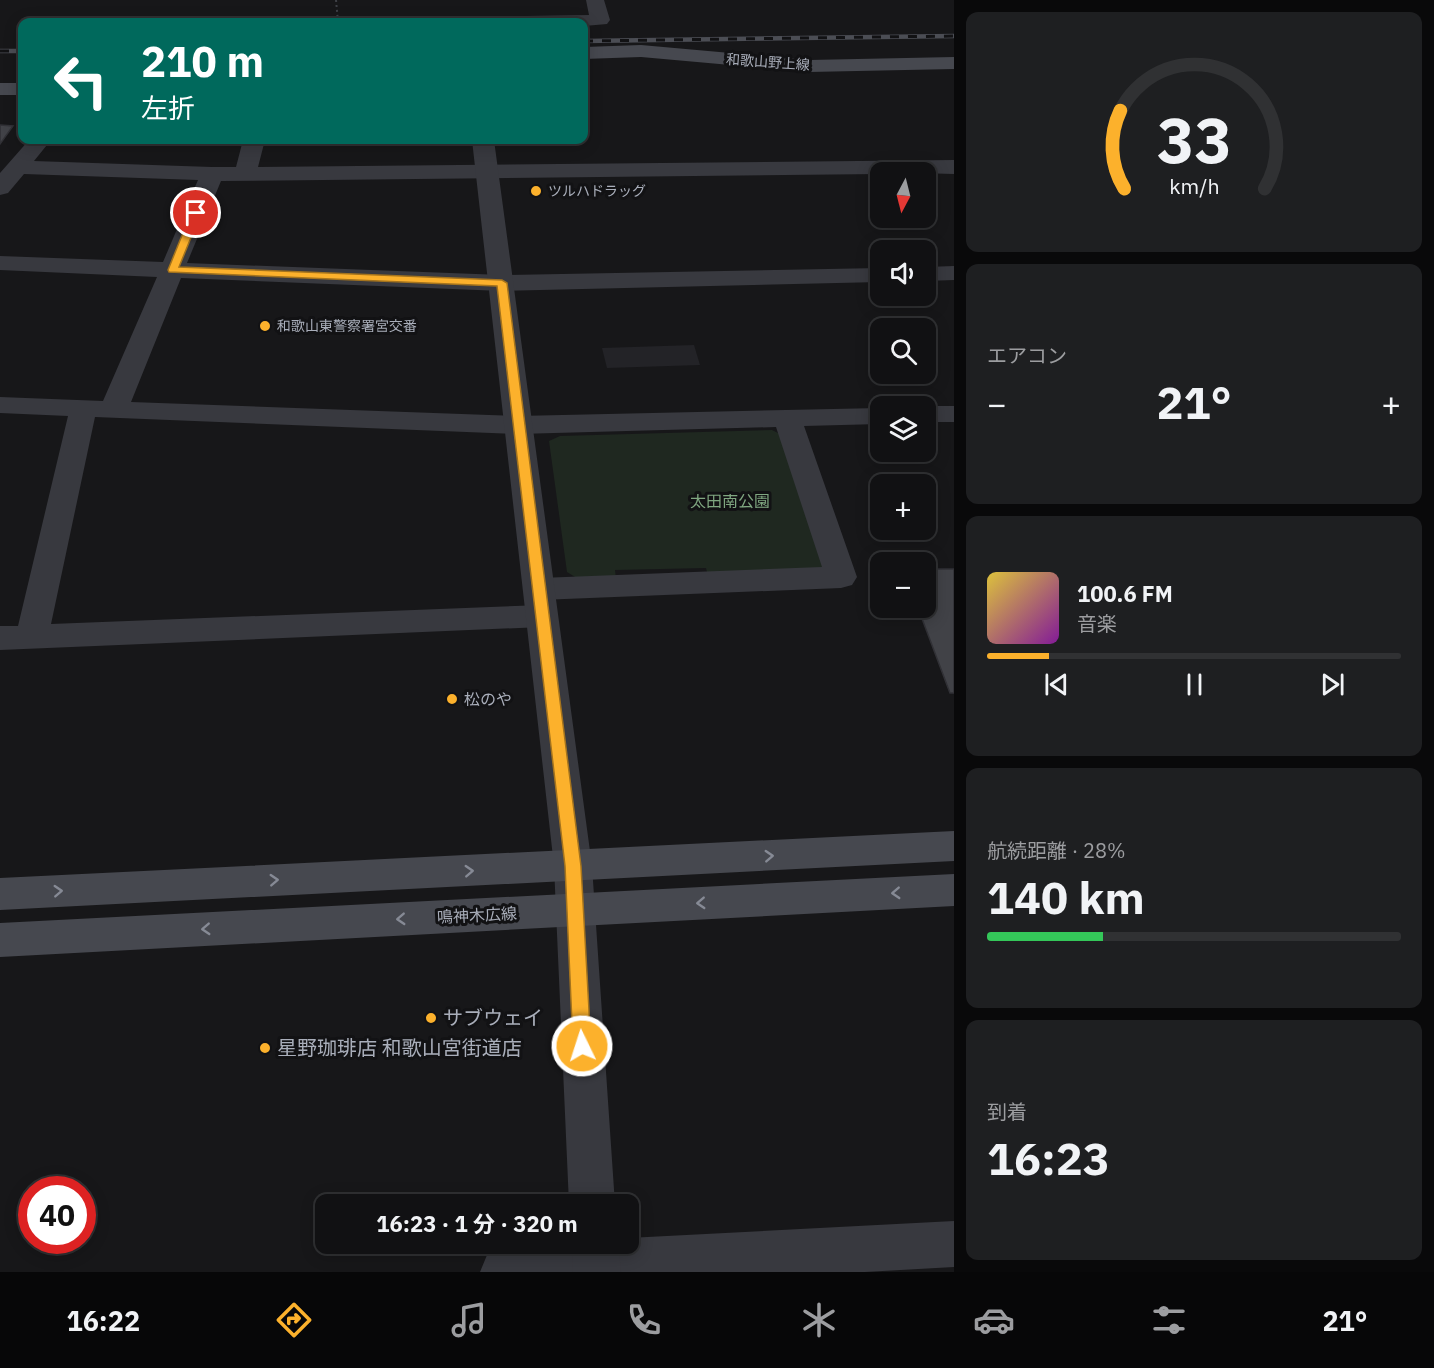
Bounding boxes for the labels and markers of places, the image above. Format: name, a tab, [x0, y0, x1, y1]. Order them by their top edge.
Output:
place label: ツルハドラッグ	[548, 182, 646, 200]
marker: ツルハドラッグ	[529, 184, 543, 198]
pin	[170, 187, 221, 238]
place label: 和歌山東警察署宮交番	[277, 317, 417, 335]
marker: 和歌山東警察署宮交番	[258, 319, 272, 333]
place label: 松のや	[464, 689, 512, 709]
marker: 松のや	[445, 692, 459, 706]
place label: サブウェイ	[443, 1004, 543, 1031]
marker: サブウェイ	[424, 1011, 438, 1025]
place label: 星野珈琲店 和歌山宮街道店	[277, 1034, 522, 1061]
marker: 星野珈琲店 和歌山宮街道店	[258, 1041, 272, 1055]

